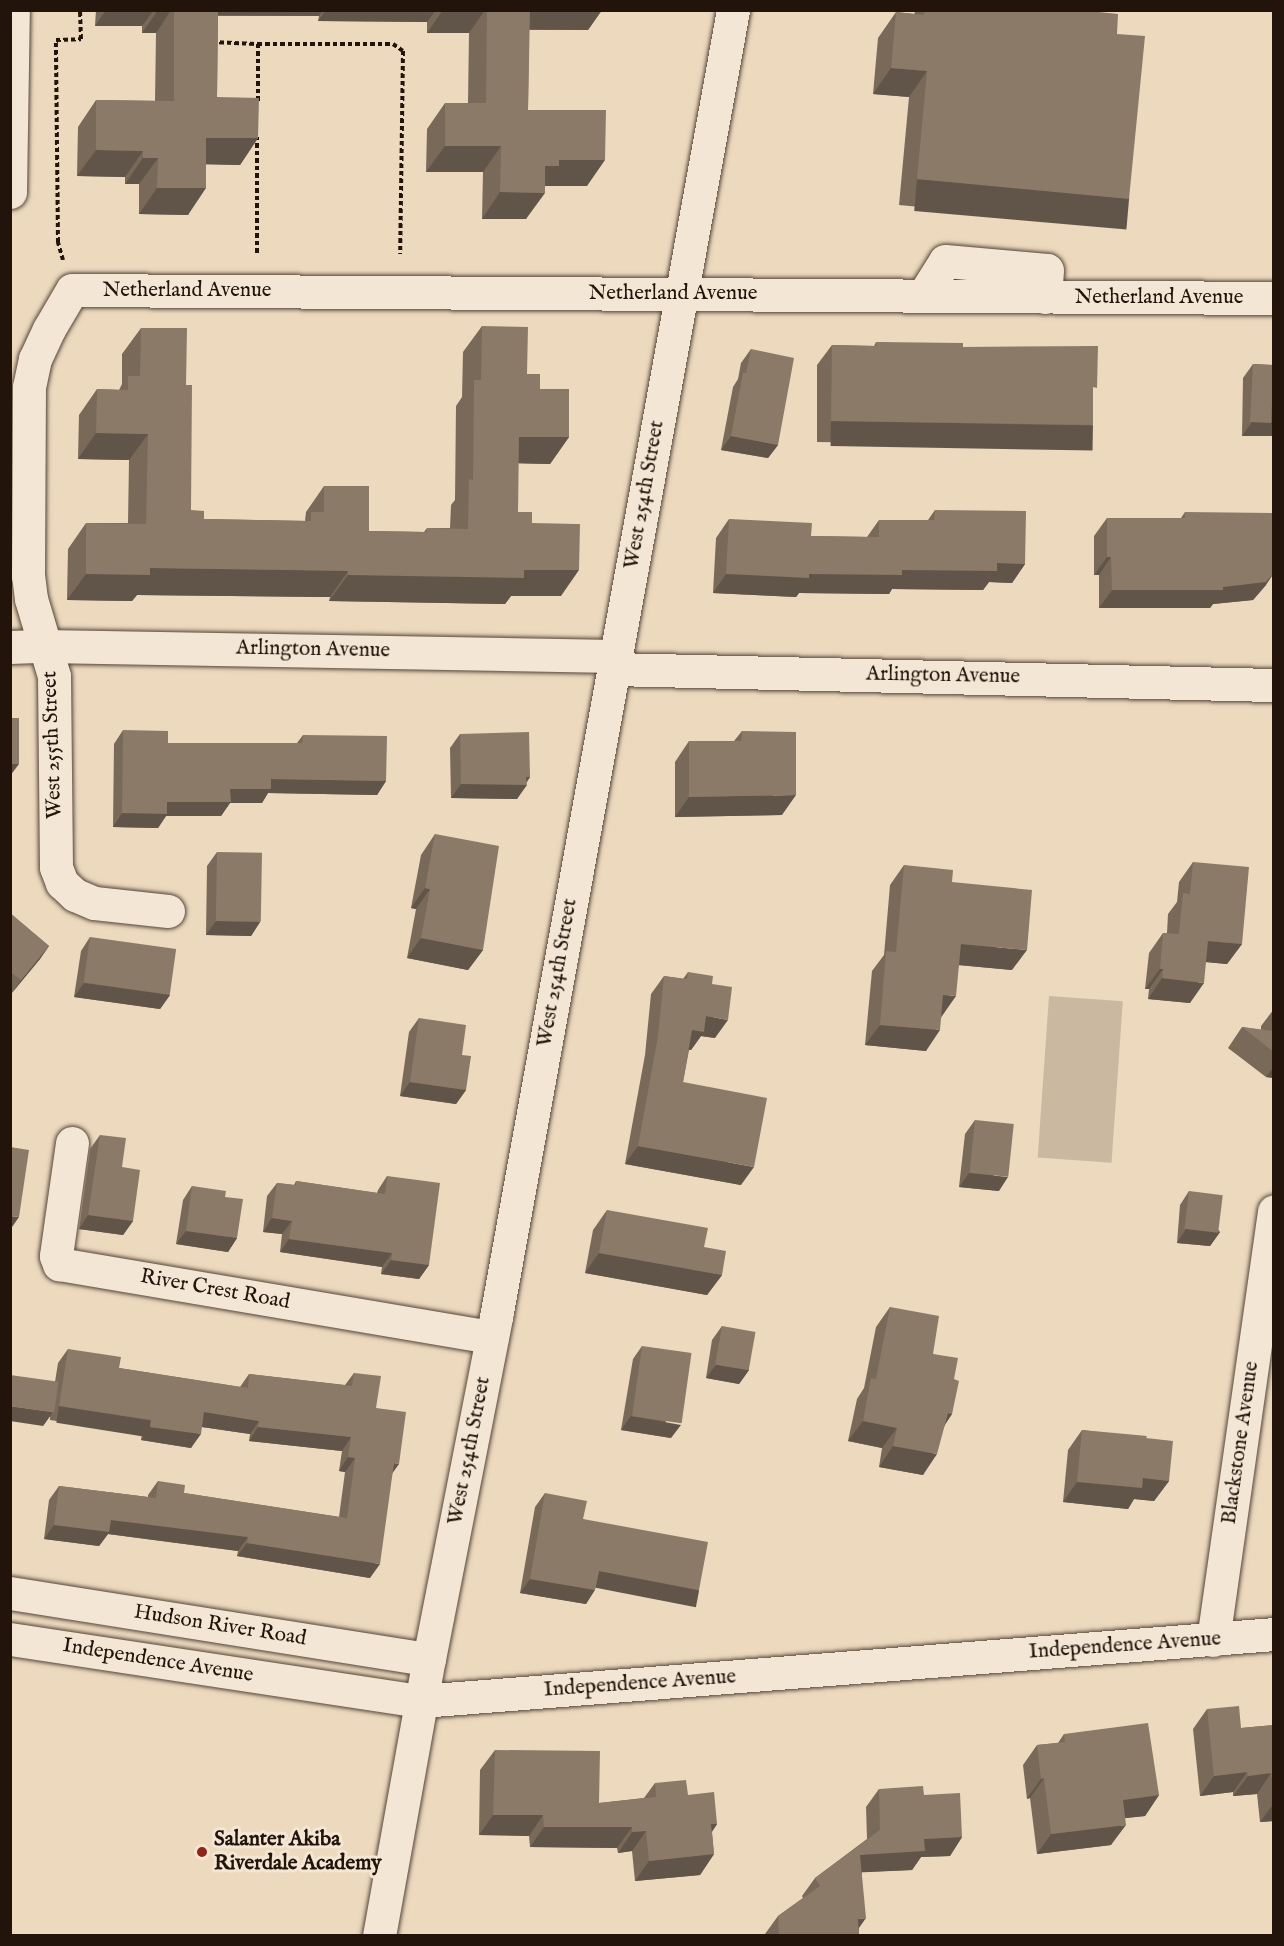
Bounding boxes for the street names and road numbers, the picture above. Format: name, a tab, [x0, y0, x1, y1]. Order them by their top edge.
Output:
street label: Netherland Avenue	[103, 278, 271, 304]
street label: Netherland Avenue	[589, 281, 757, 307]
street label: Netherland Avenue	[1075, 285, 1243, 311]
street label: West 254th Street	[620, 419, 670, 571]
street label: Arlington Avenue	[236, 636, 390, 664]
street label: Arlington Avenue	[866, 662, 1020, 690]
street label: West 255th Street	[38, 671, 68, 819]
street label: West 254th Street	[533, 897, 583, 1049]
street label: River Crest Road	[138, 1264, 292, 1316]
street label: Blackstone Avenue	[1217, 1360, 1265, 1526]
street label: West 254th Street	[443, 1375, 497, 1527]
street label: Hudson River Road	[132, 1600, 308, 1652]
street label: Independence Avenue	[1028, 1627, 1222, 1665]
street label: Independence Avenue	[61, 1633, 255, 1689]
street label: Independence Avenue	[543, 1665, 737, 1703]

